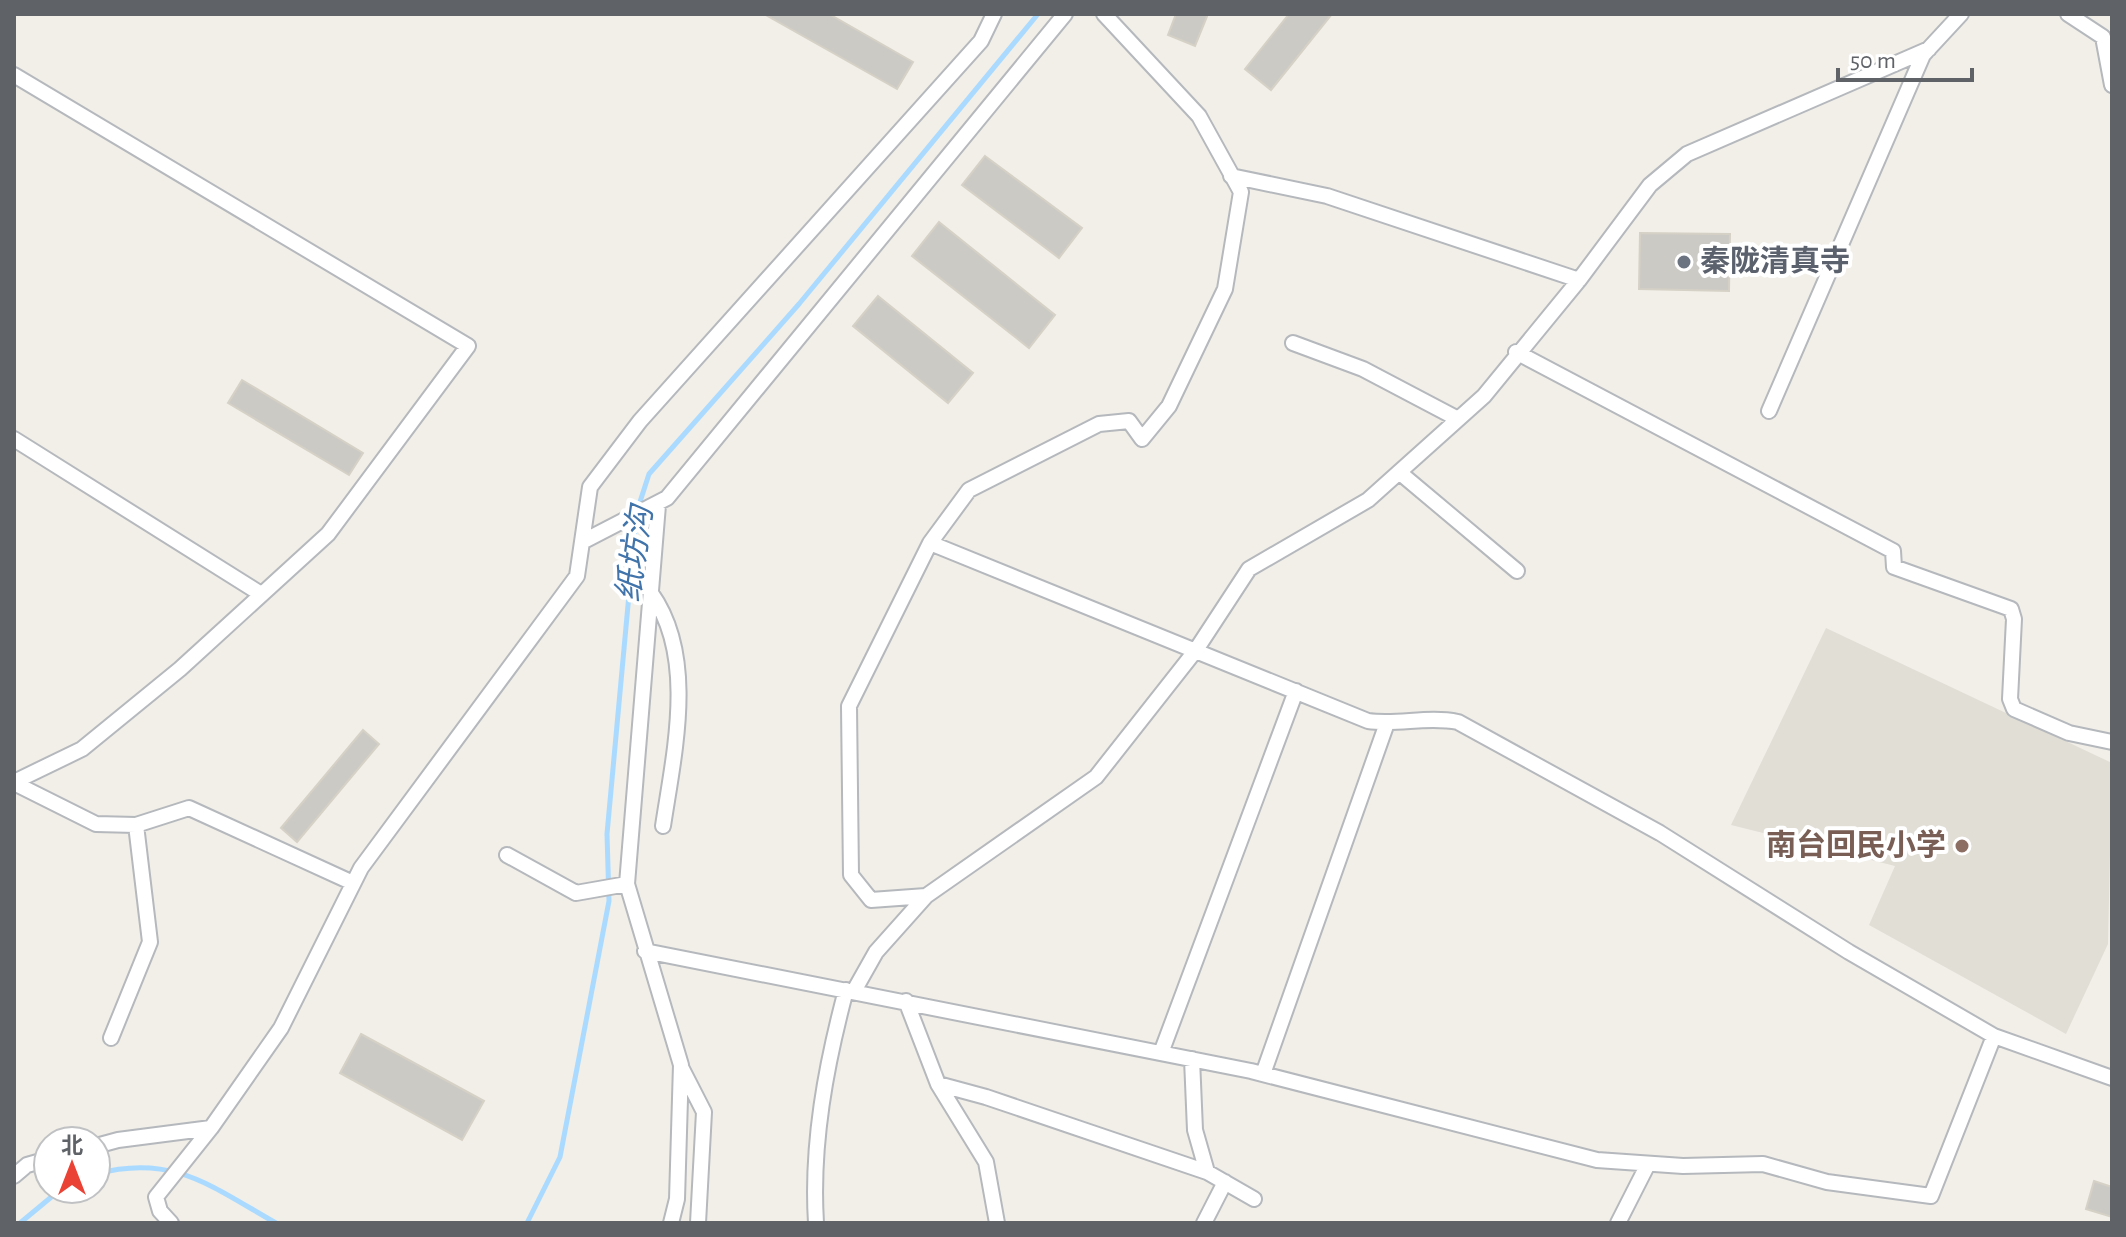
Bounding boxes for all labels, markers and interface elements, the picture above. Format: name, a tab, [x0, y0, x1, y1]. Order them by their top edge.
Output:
scale bar	[1838, 32, 1972, 82]
text: 50 m	[1850, 49, 1896, 73]
place label: 秦陇清真寺	[1700, 245, 1850, 277]
marker: 秦陇清真寺	[1675, 253, 1693, 271]
water label: 纸坊沟	[610, 501, 658, 604]
place label: 南台回民小学	[1766, 829, 1946, 861]
marker: 南台回民小学	[1953, 837, 1971, 855]
north arrow	[32, 1125, 112, 1205]
text: 北	[61, 1134, 83, 1157]

